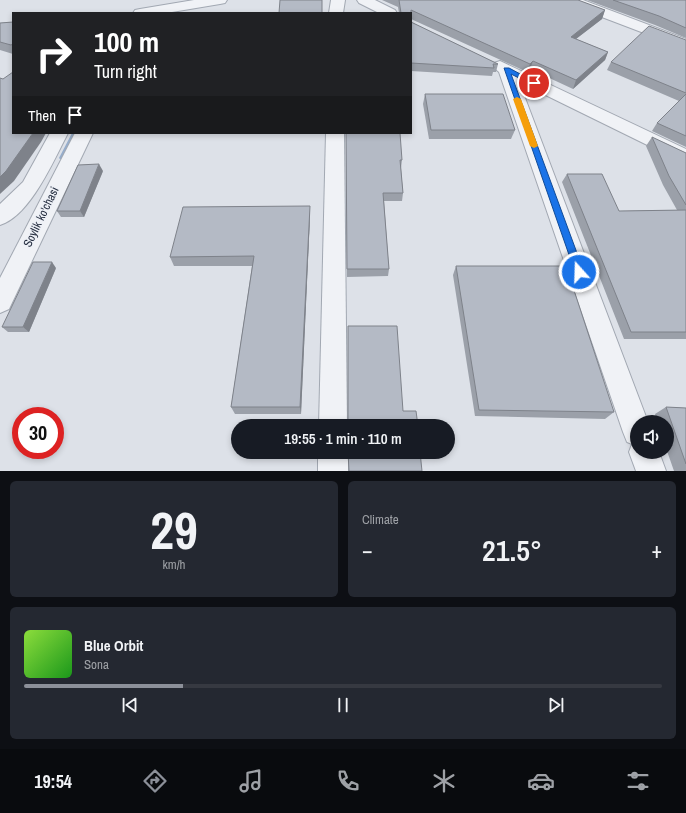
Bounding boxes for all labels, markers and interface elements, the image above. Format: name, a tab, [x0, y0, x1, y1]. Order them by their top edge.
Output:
text: 100 m	[94, 23, 159, 61]
icon: right	[28, 28, 80, 80]
text: Turn right	[94, 59, 157, 84]
pin	[517, 66, 551, 100]
icon: arrive	[523, 72, 545, 94]
icon: arrive	[64, 104, 86, 126]
text: Then	[28, 105, 56, 126]
street label: Soylik ko'chasi	[19, 184, 63, 250]
position arrow	[558, 251, 600, 293]
speed limit sign: 30	[12, 407, 64, 459]
map controls	[630, 415, 674, 459]
button: sound	[630, 415, 674, 459]
text: 19:55 · 1 min · 110 m	[284, 428, 402, 449]
text: 29	[150, 495, 198, 565]
text: Climate	[362, 511, 399, 528]
text: 21.5°	[482, 530, 542, 570]
text: −	[362, 535, 373, 565]
text: +	[651, 535, 662, 565]
text: km/h	[162, 556, 186, 573]
text: Blue Orbit	[84, 635, 143, 656]
text: Sona	[84, 656, 109, 673]
icon: previous	[119, 694, 141, 716]
icon: pause	[332, 694, 354, 716]
icon: next	[545, 694, 567, 716]
icon: directions	[141, 767, 169, 795]
icon: music	[237, 767, 265, 795]
icon: phone	[334, 767, 362, 795]
icon: climate	[430, 767, 458, 795]
icon: car	[527, 767, 555, 795]
icon: filters	[624, 767, 652, 795]
text: 19:54	[34, 769, 72, 794]

